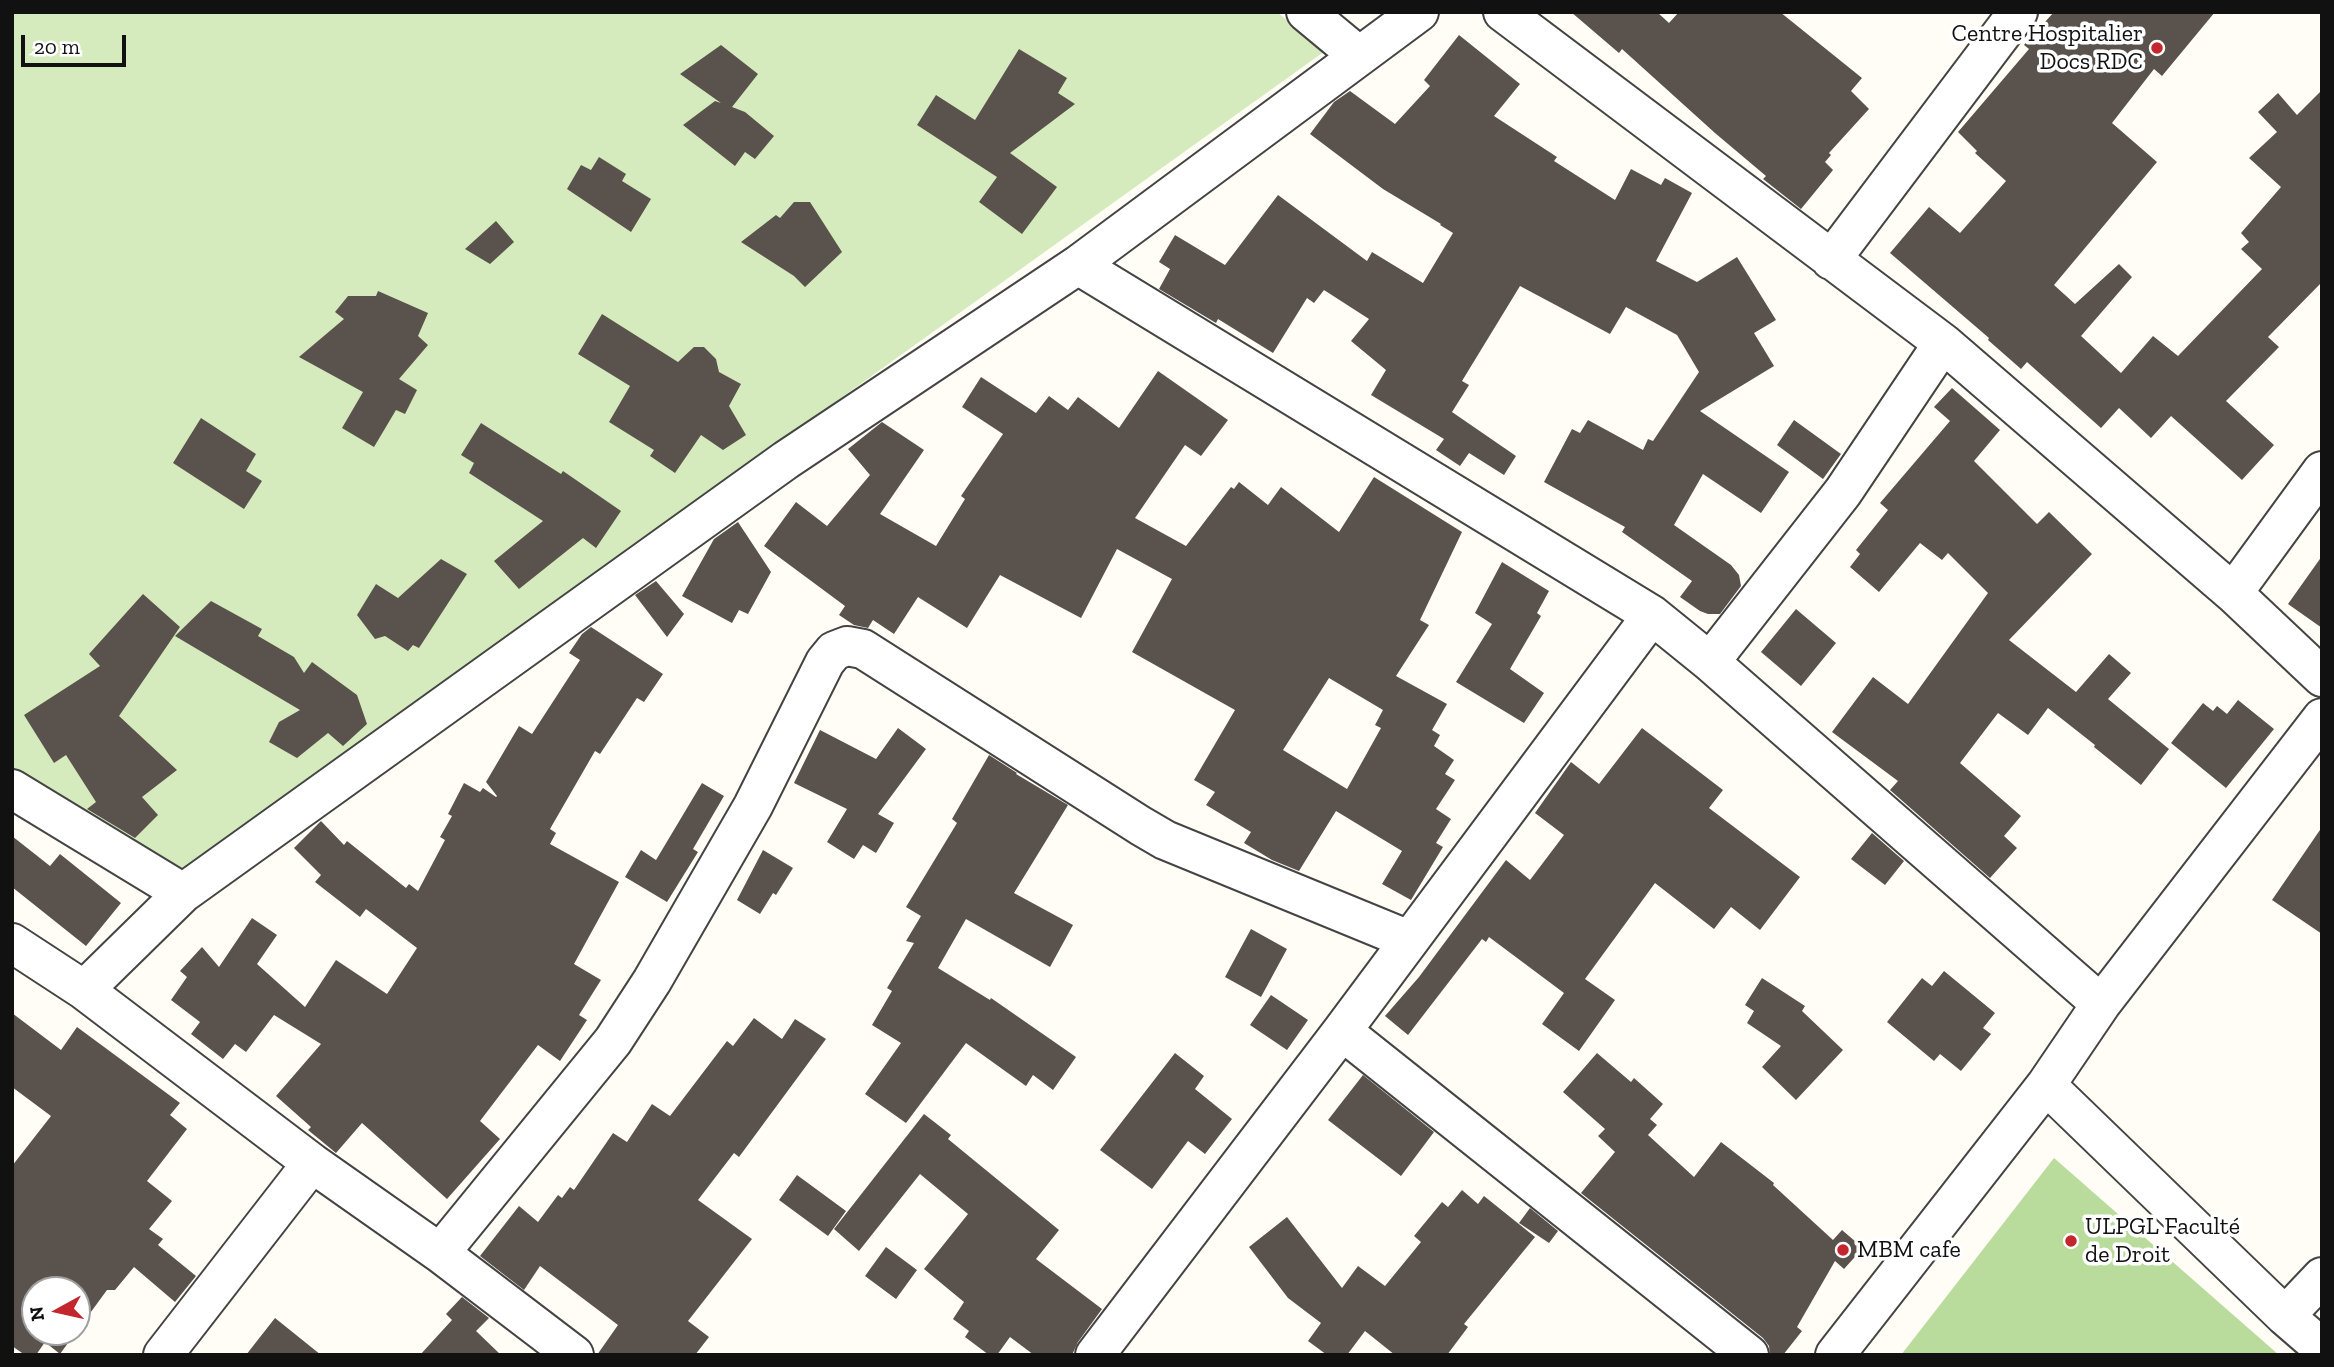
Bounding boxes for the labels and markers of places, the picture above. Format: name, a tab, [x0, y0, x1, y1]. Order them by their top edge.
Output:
place label: Centre Hospitalier Docs RDC	[1951, 20, 2143, 76]
marker: Centre Hospitalier Docs RDC	[2149, 40, 2165, 56]
place label: ULPGL Faculté de Droit	[2085, 1213, 2240, 1269]
marker: ULPGL Faculté de Droit	[2063, 1233, 2079, 1249]
place label: MBM cafe	[1857, 1236, 1961, 1264]
marker: MBM cafe	[1835, 1242, 1851, 1258]

